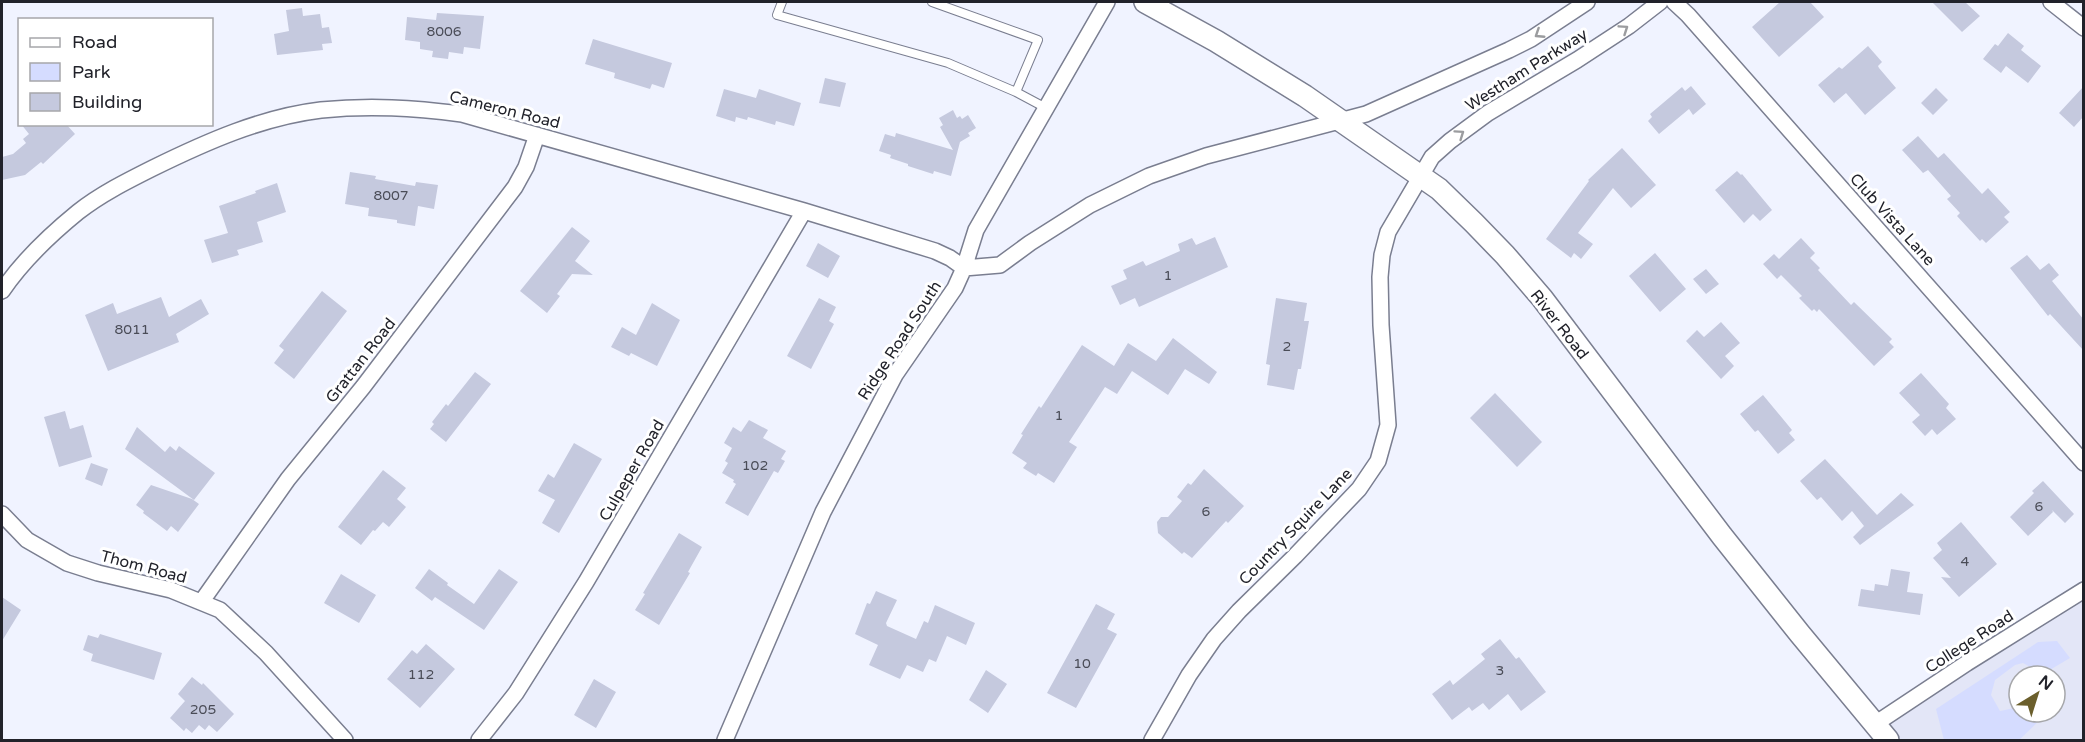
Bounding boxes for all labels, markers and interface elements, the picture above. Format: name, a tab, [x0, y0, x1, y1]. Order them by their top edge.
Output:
legend	[18, 18, 213, 126]
house number: 8006	[426, 23, 462, 40]
street label: Westham Parkway	[1462, 24, 1592, 115]
one-way arrow	[1617, 25, 1628, 36]
one-way arrow	[1534, 26, 1545, 37]
text: Road	[72, 31, 117, 53]
text: Park	[72, 61, 111, 83]
street label: Cameron Road	[447, 87, 562, 133]
text: Building	[72, 91, 142, 113]
one-way arrow	[1453, 130, 1464, 141]
street label: Club Vista Lane	[1845, 169, 1939, 270]
house number: 8007	[373, 187, 409, 204]
house number: 1	[1164, 267, 1172, 284]
street label: Ridge Road South	[854, 277, 946, 404]
street label: River Road	[1526, 286, 1593, 364]
street label: Grattan Road	[321, 314, 400, 407]
house number: 8011	[114, 321, 150, 338]
house number: 2	[1283, 338, 1291, 355]
house number: 1	[1055, 407, 1063, 424]
street label: Culpeper Road	[595, 416, 669, 525]
house number: 102	[742, 457, 768, 474]
street label: Country Squire Lane	[1235, 464, 1357, 589]
house number: 6	[2035, 498, 2044, 515]
house number: 6	[1202, 503, 1211, 520]
street label: Thom Road	[99, 546, 189, 588]
house number: 4	[1961, 553, 1970, 570]
street label: College Road	[1922, 606, 2017, 678]
house number: 10	[1073, 655, 1091, 672]
house number: 3	[1496, 662, 1504, 679]
north arrow	[2007, 664, 2067, 724]
house number: 112	[408, 666, 434, 683]
text: N	[2034, 671, 2057, 695]
house number: 205	[190, 701, 216, 718]

